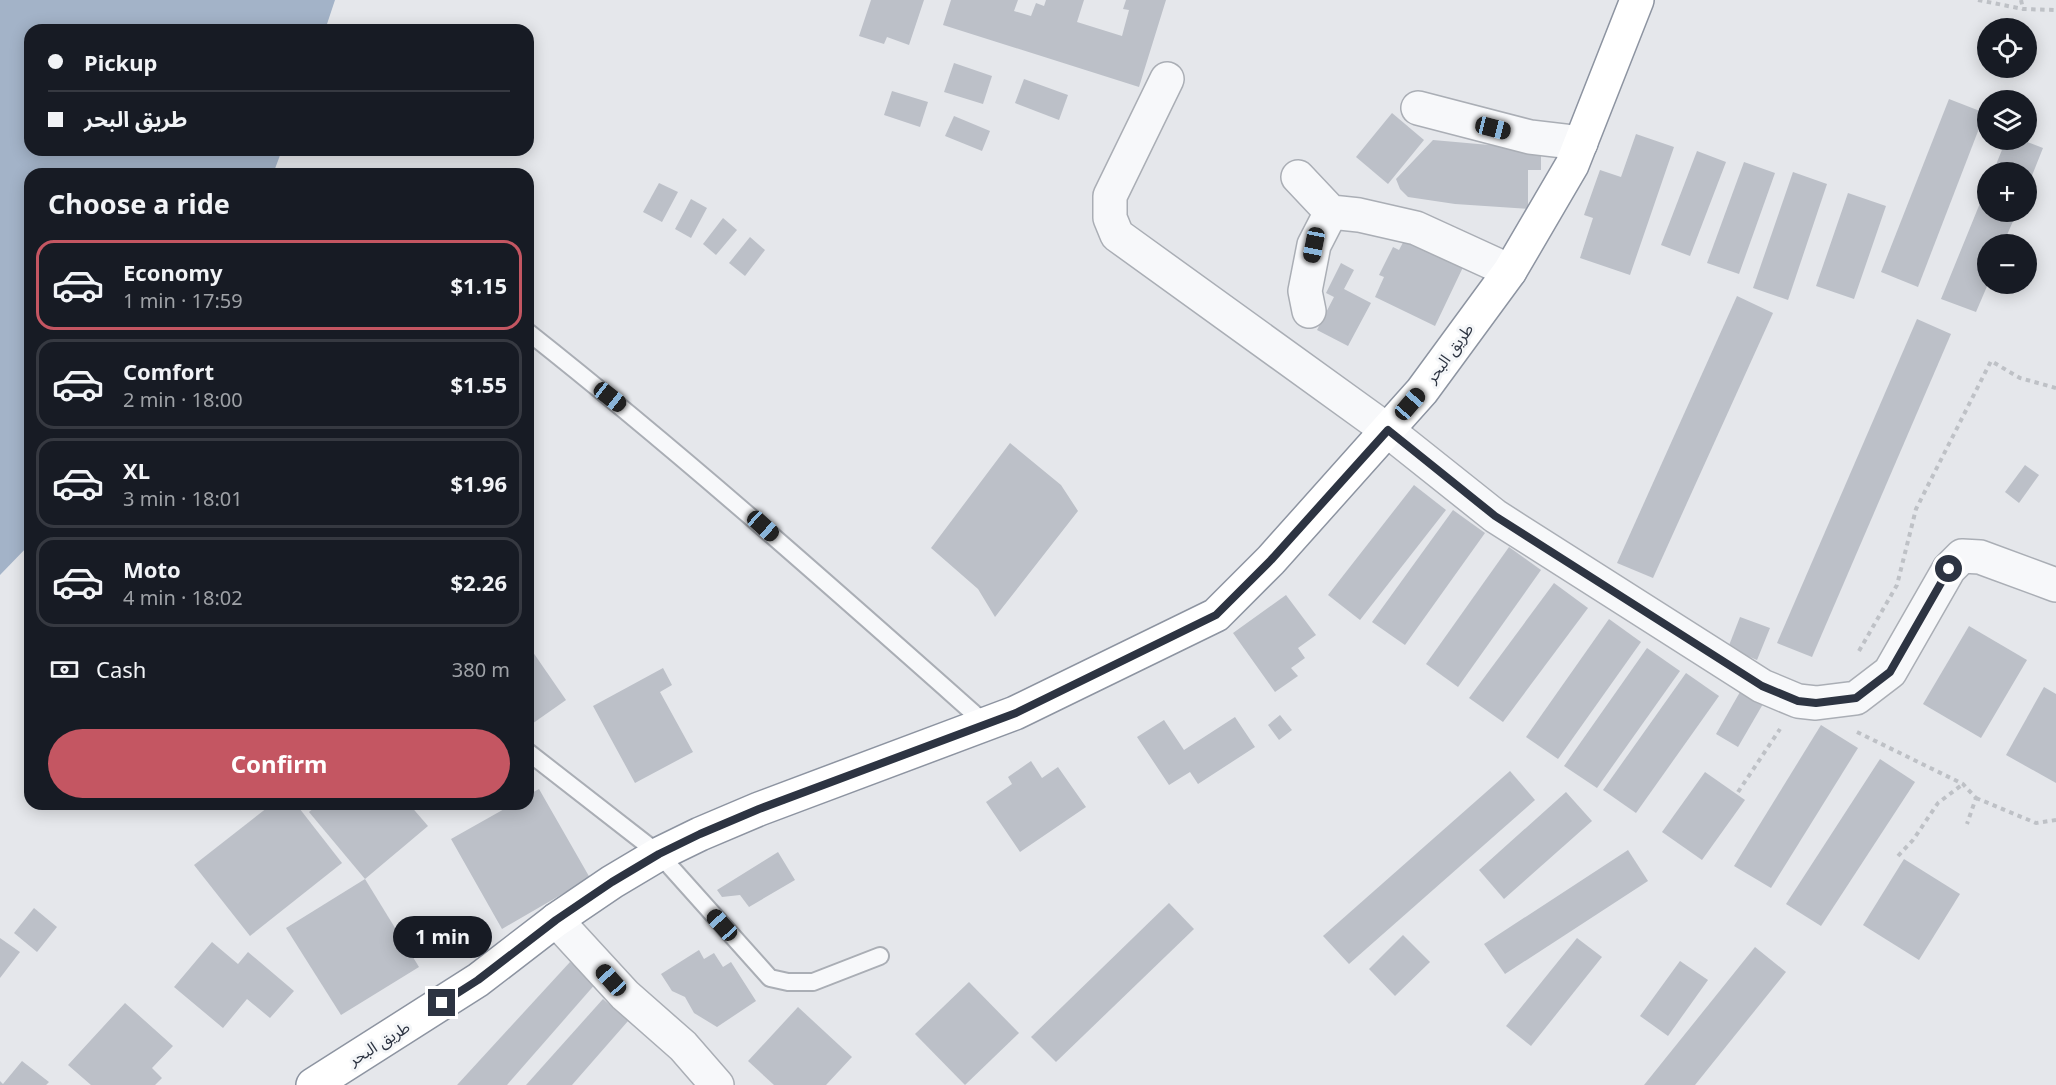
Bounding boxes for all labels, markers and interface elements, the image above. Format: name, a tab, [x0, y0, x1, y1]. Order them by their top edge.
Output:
map controls	[1977, 18, 2037, 294]
button: locate	[1977, 18, 2037, 78]
text: Pickup	[84, 47, 157, 77]
button: layers	[1977, 90, 2037, 150]
text: طريق البحر	[84, 103, 187, 133]
car	[1473, 115, 1513, 141]
button: +	[1977, 162, 2037, 222]
text: Choose a ride	[48, 185, 230, 222]
car	[1302, 226, 1326, 264]
button: −	[1977, 234, 2037, 294]
text: Economy	[123, 257, 222, 287]
icon: car	[51, 258, 105, 312]
text: $1.15	[450, 270, 507, 300]
text: 1 min · 17:59	[123, 287, 243, 314]
street label: طريق البحر	[1419, 319, 1478, 388]
text: Comfort	[123, 356, 214, 386]
icon: car	[51, 357, 105, 411]
text: $1.55	[450, 369, 507, 399]
car	[590, 379, 630, 415]
car	[1391, 385, 1429, 423]
text: 2 min · 18:00	[123, 386, 243, 413]
text: XL	[123, 455, 150, 485]
icon: car	[51, 456, 105, 510]
text: $1.96	[450, 468, 507, 498]
text: 3 min · 18:01	[123, 485, 243, 512]
car	[744, 507, 782, 545]
text: Moto	[123, 554, 181, 584]
icon: car	[51, 555, 105, 609]
route start	[1935, 555, 1962, 582]
text: $2.26	[450, 567, 507, 597]
text: 4 min · 18:02	[123, 584, 243, 611]
icon: cash	[48, 653, 81, 686]
text: Cash	[96, 654, 146, 684]
text: 380 m	[452, 656, 510, 683]
button: Confirm	[48, 729, 510, 798]
car	[703, 906, 741, 944]
callout: 1 min	[392, 916, 492, 958]
text: 1 min	[415, 923, 470, 950]
car	[592, 961, 630, 999]
route end	[428, 989, 455, 1016]
street label: طريق البحر	[343, 1015, 414, 1071]

